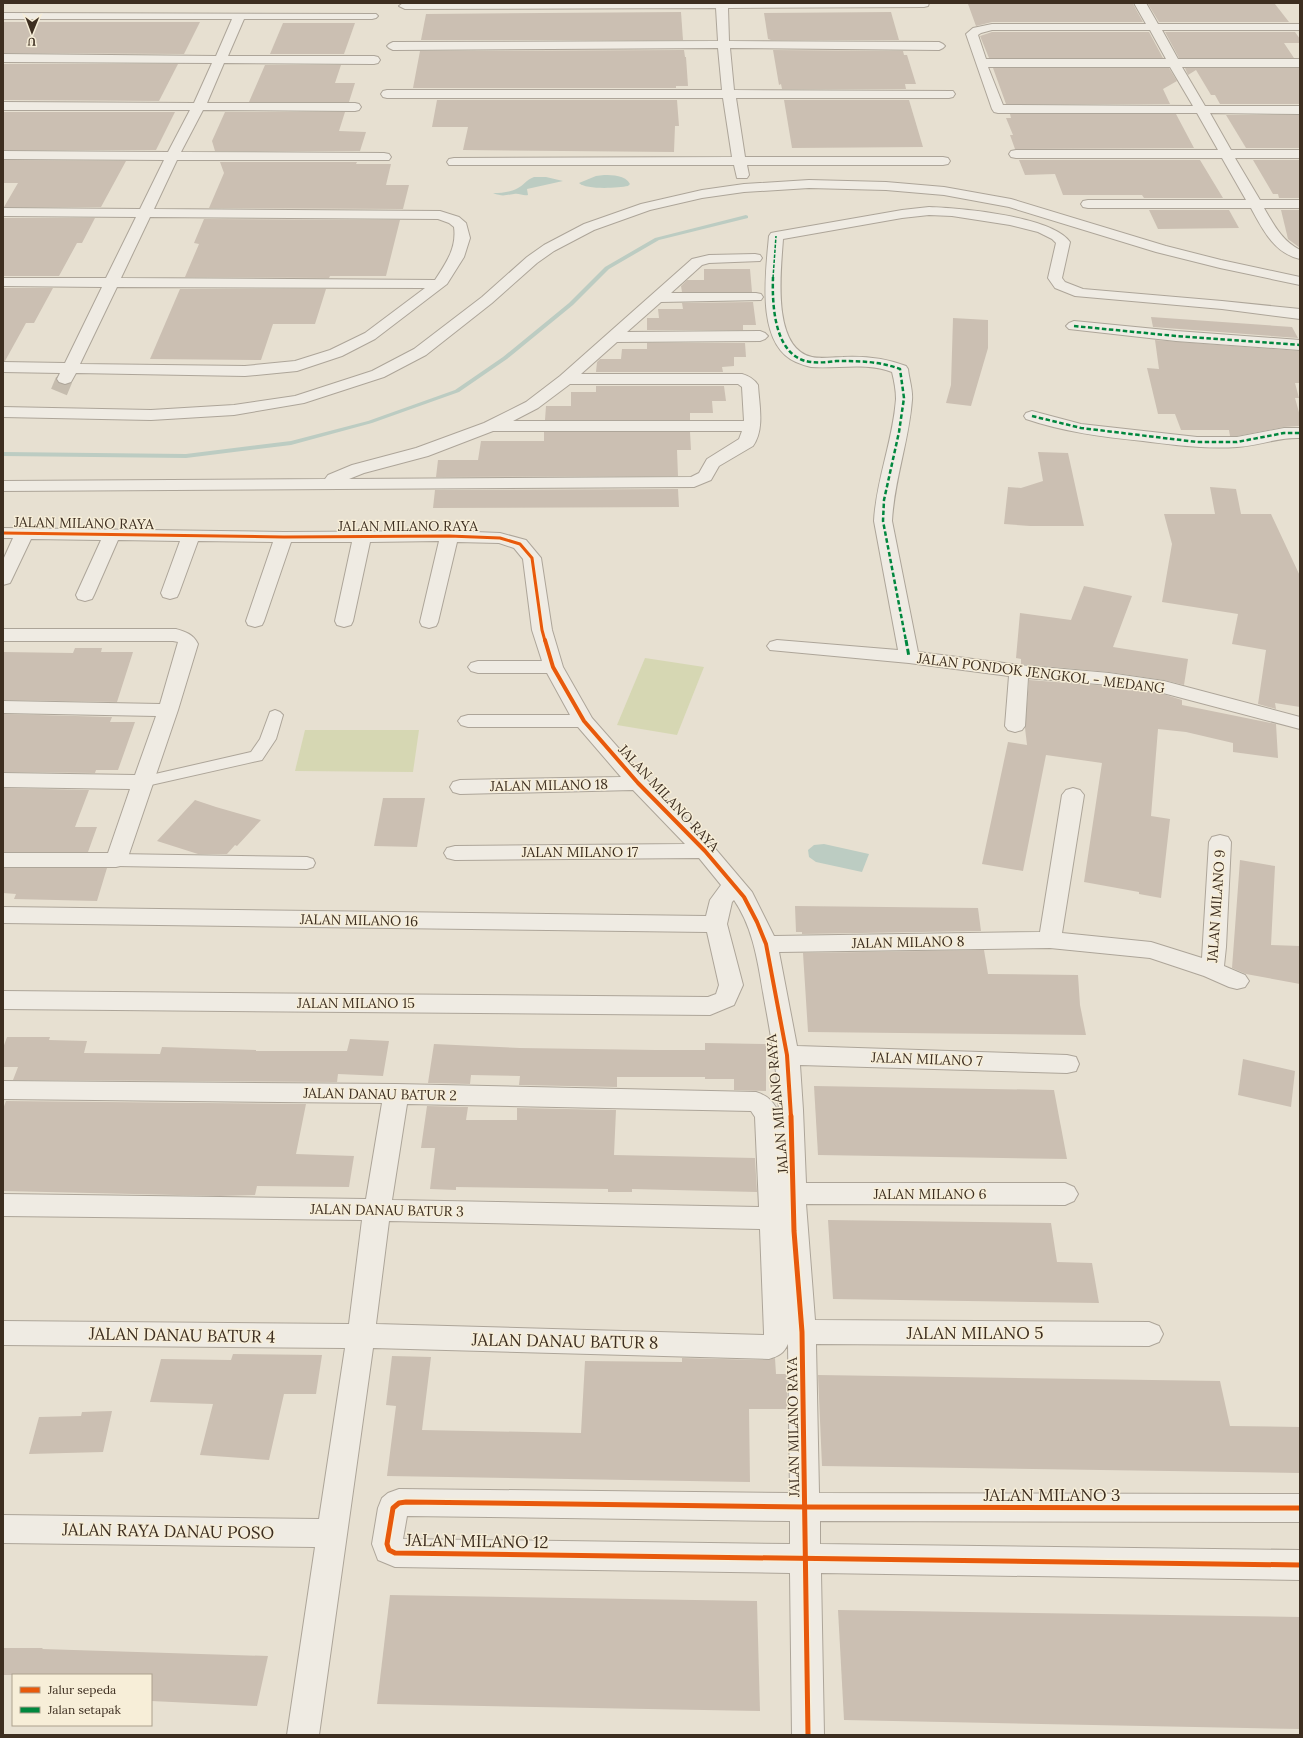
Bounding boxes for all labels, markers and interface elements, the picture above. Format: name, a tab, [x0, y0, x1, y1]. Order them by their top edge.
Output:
north arrow	[12, 12, 52, 52]
text: U	[27, 35, 36, 49]
street label: JALAN MILANO RAYA	[13, 513, 154, 533]
street label: JALAN MILANO RAYA	[337, 517, 478, 535]
street label: JALAN PONDOK JENGKOL - MEDANG	[915, 649, 1166, 697]
street label: JALAN MILANO RAYA	[614, 740, 723, 855]
street label: JALAN MILANO 18	[489, 775, 608, 795]
street label: JALAN MILANO 17	[521, 843, 639, 861]
street label: JALAN MILANO 9	[1203, 849, 1229, 964]
street label: JALAN MILANO 16	[299, 910, 418, 930]
street label: JALAN MILANO 8	[850, 932, 965, 952]
street label: JALAN MILANO 15	[296, 994, 415, 1012]
street label: JALAN MILANO RAYA	[762, 1033, 792, 1176]
street label: JALAN MILANO 7	[870, 1048, 984, 1070]
street label: JALAN DANAU BATUR 2	[302, 1084, 457, 1104]
street label: JALAN MILANO 6	[872, 1185, 987, 1203]
street label: JALAN DANAU BATUR 3	[309, 1200, 464, 1220]
street label: JALAN DANAU BATUR 4	[88, 1322, 275, 1348]
street label: JALAN MILANO 5	[906, 1322, 1043, 1344]
street label: JALAN DANAU BATUR 8	[470, 1328, 659, 1354]
street label: JALAN MILANO RAYA	[783, 1357, 803, 1498]
street label: JALAN MILANO 3	[982, 1484, 1121, 1506]
street label: JALAN RAYA DANAU POSO	[61, 1518, 274, 1544]
street label: JALAN MILANO 12	[404, 1529, 549, 1553]
legend	[12, 1674, 152, 1726]
text: Jalur sepeda	[47, 1682, 116, 1697]
text: Jalan setapak	[47, 1702, 122, 1717]

